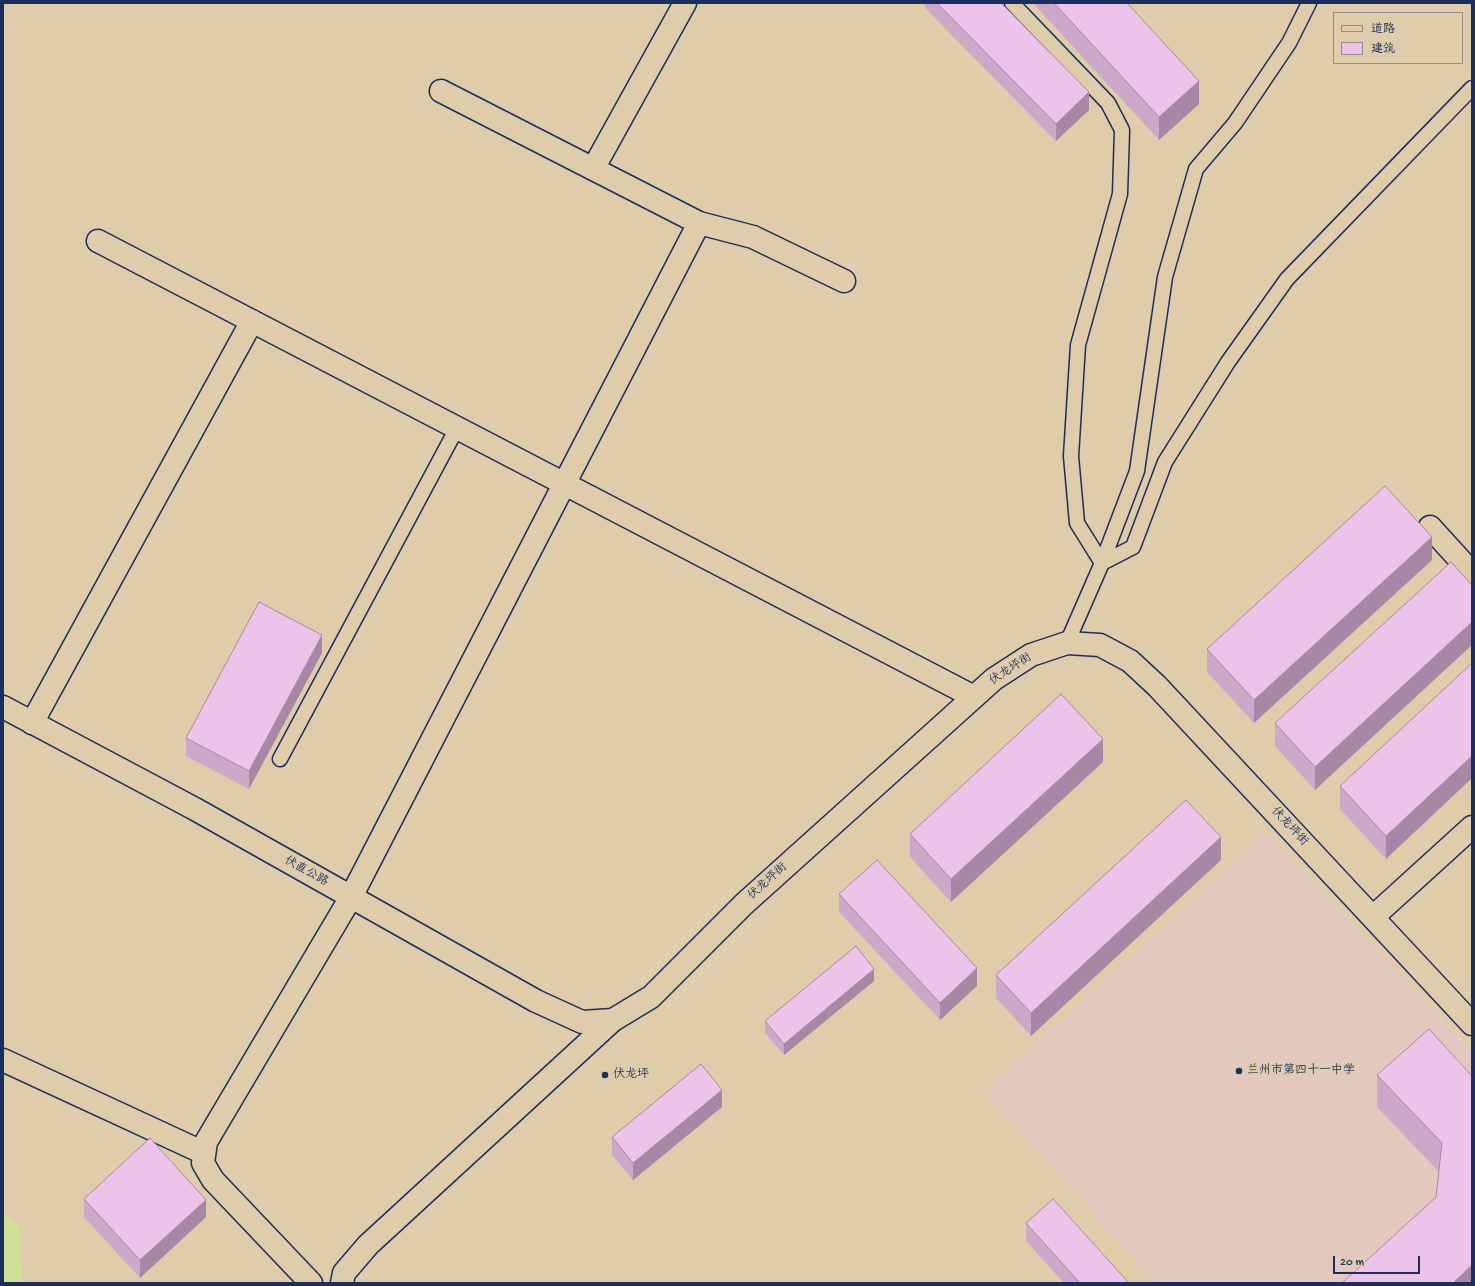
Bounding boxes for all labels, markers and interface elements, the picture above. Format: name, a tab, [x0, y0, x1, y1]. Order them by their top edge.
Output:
legend	[1333, 12, 1463, 64]
text: 道路	[1371, 23, 1395, 37]
text: 建筑	[1371, 43, 1395, 57]
street label: 伏龙坪街	[987, 651, 1035, 689]
street label: 伏龙坪街	[1267, 805, 1311, 849]
street label: 伏直公路	[282, 854, 330, 890]
street label: 伏龙坪街	[745, 861, 791, 903]
place label: 兰州市第四十一中学	[1247, 1064, 1355, 1078]
marker: 兰州市第四十一中学	[1234, 1066, 1244, 1076]
place label: 伏龙坪	[613, 1068, 649, 1082]
marker: 伏龙坪	[600, 1070, 610, 1080]
scale bar	[1335, 1248, 1422, 1274]
text: 20 m	[1340, 1256, 1364, 1270]

